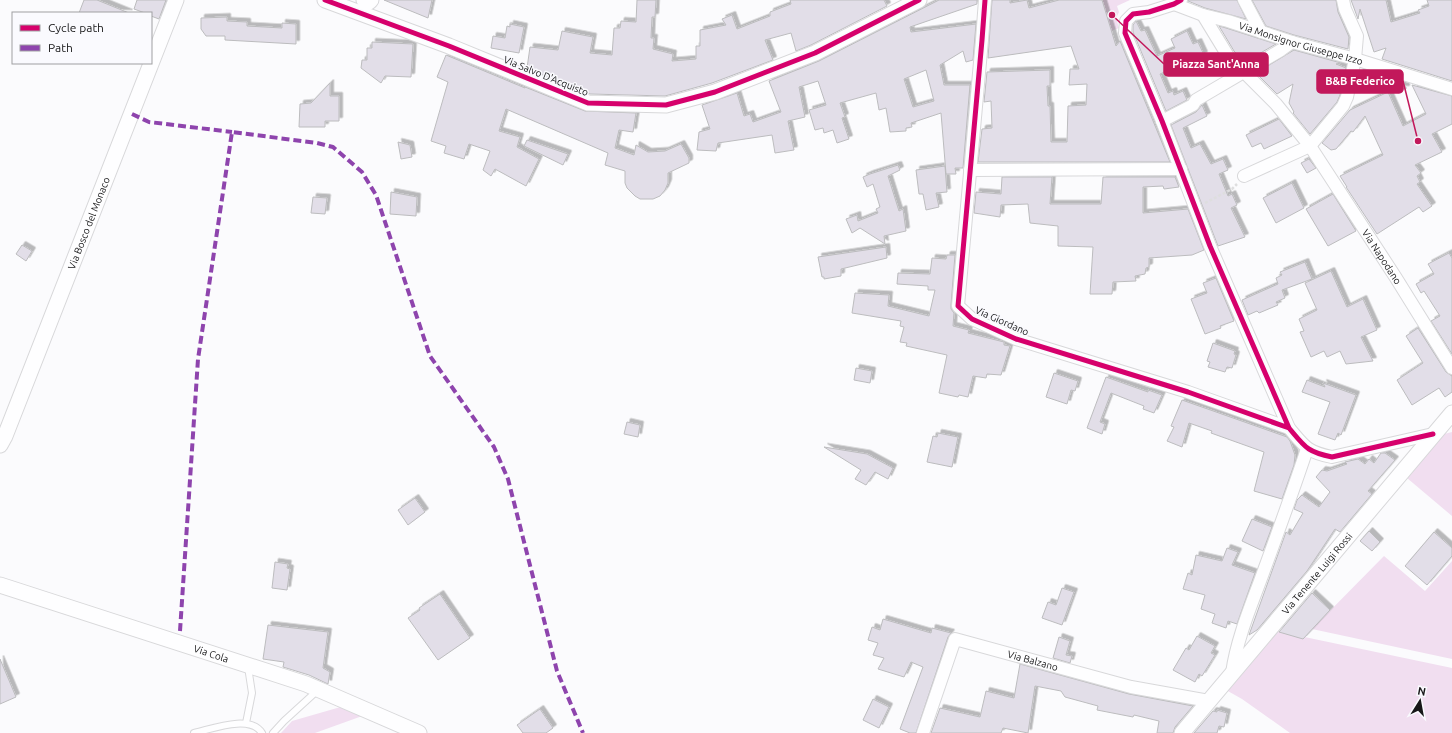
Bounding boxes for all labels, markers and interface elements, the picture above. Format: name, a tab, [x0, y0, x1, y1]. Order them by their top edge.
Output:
legend	[12, 12, 152, 64]
street label: Via Monsignor Giuseppe Izzo	[1238, 19, 1364, 67]
text: Cycle path	[48, 21, 104, 34]
text: Path	[48, 41, 73, 54]
callout: Piazza Sant'Anna	[1164, 53, 1268, 76]
street label: Via Salvo D'Acquisto	[502, 54, 590, 98]
text: Piazza Sant'Anna	[1172, 58, 1260, 70]
callout: B&B Federico	[1317, 70, 1403, 93]
text: B&B Federico	[1325, 75, 1395, 87]
street label: Via Bosco del Monaco	[65, 175, 112, 271]
street label: Via Napodano	[1360, 227, 1404, 286]
street label: Via Giordano	[973, 304, 1031, 338]
street label: Via Tenente Luigi Rossi	[1279, 530, 1354, 616]
street label: Via Cola	[192, 643, 230, 664]
street label: Via Balzano	[1006, 648, 1060, 672]
north arrow	[1400, 681, 1440, 721]
text: N	[1417, 685, 1427, 698]

